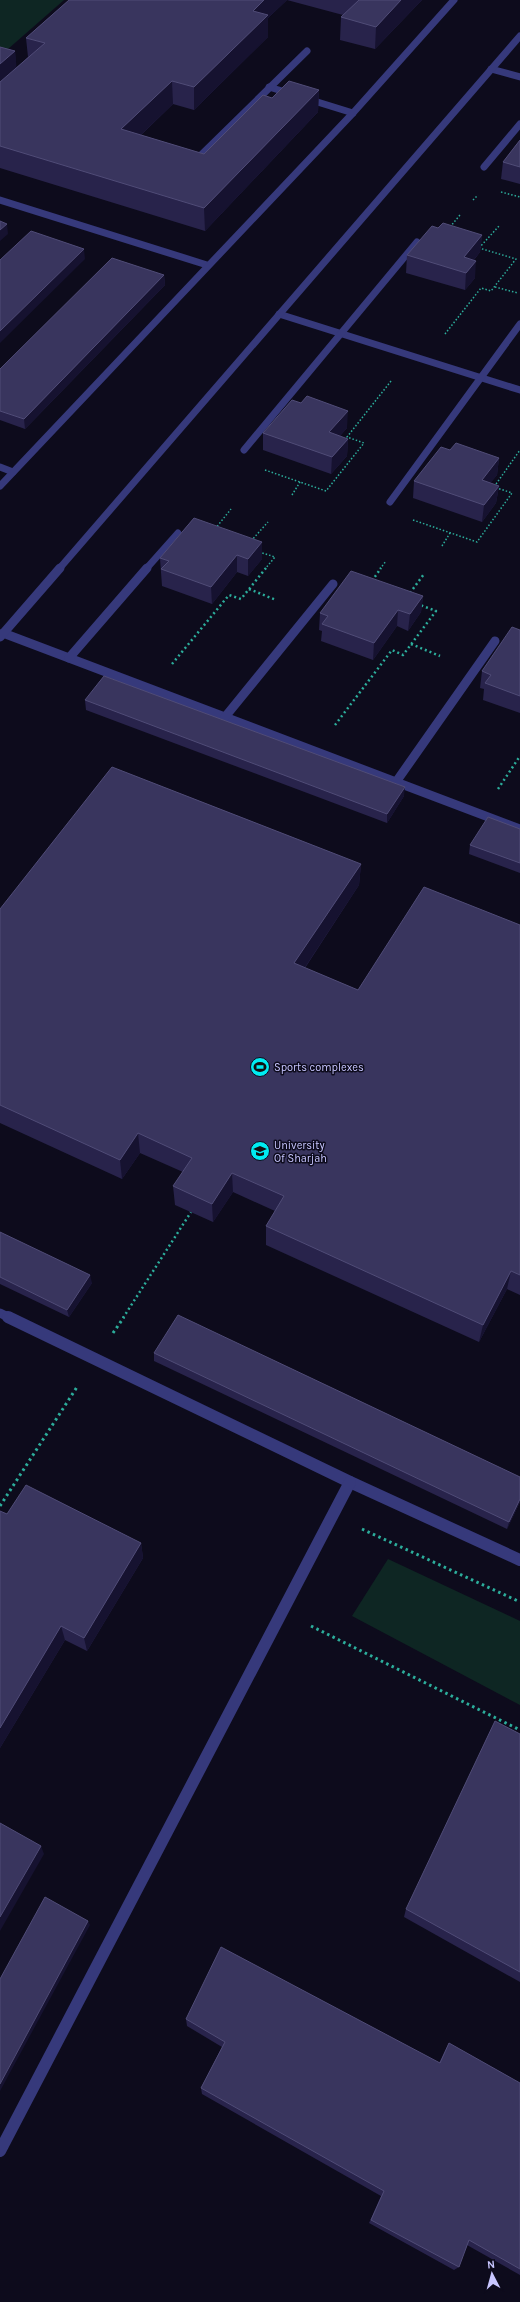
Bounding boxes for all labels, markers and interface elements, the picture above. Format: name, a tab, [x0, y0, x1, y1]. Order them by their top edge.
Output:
sports icon: Sports complexes	[249, 1056, 271, 1078]
place label: Sports complexes	[274, 1061, 364, 1074]
place label: University Of Sharjah	[274, 1139, 327, 1165]
school or university icon: University Of Sharjah	[249, 1140, 271, 1162]
north arrow	[472, 2254, 512, 2294]
text: N	[486, 2258, 496, 2271]

